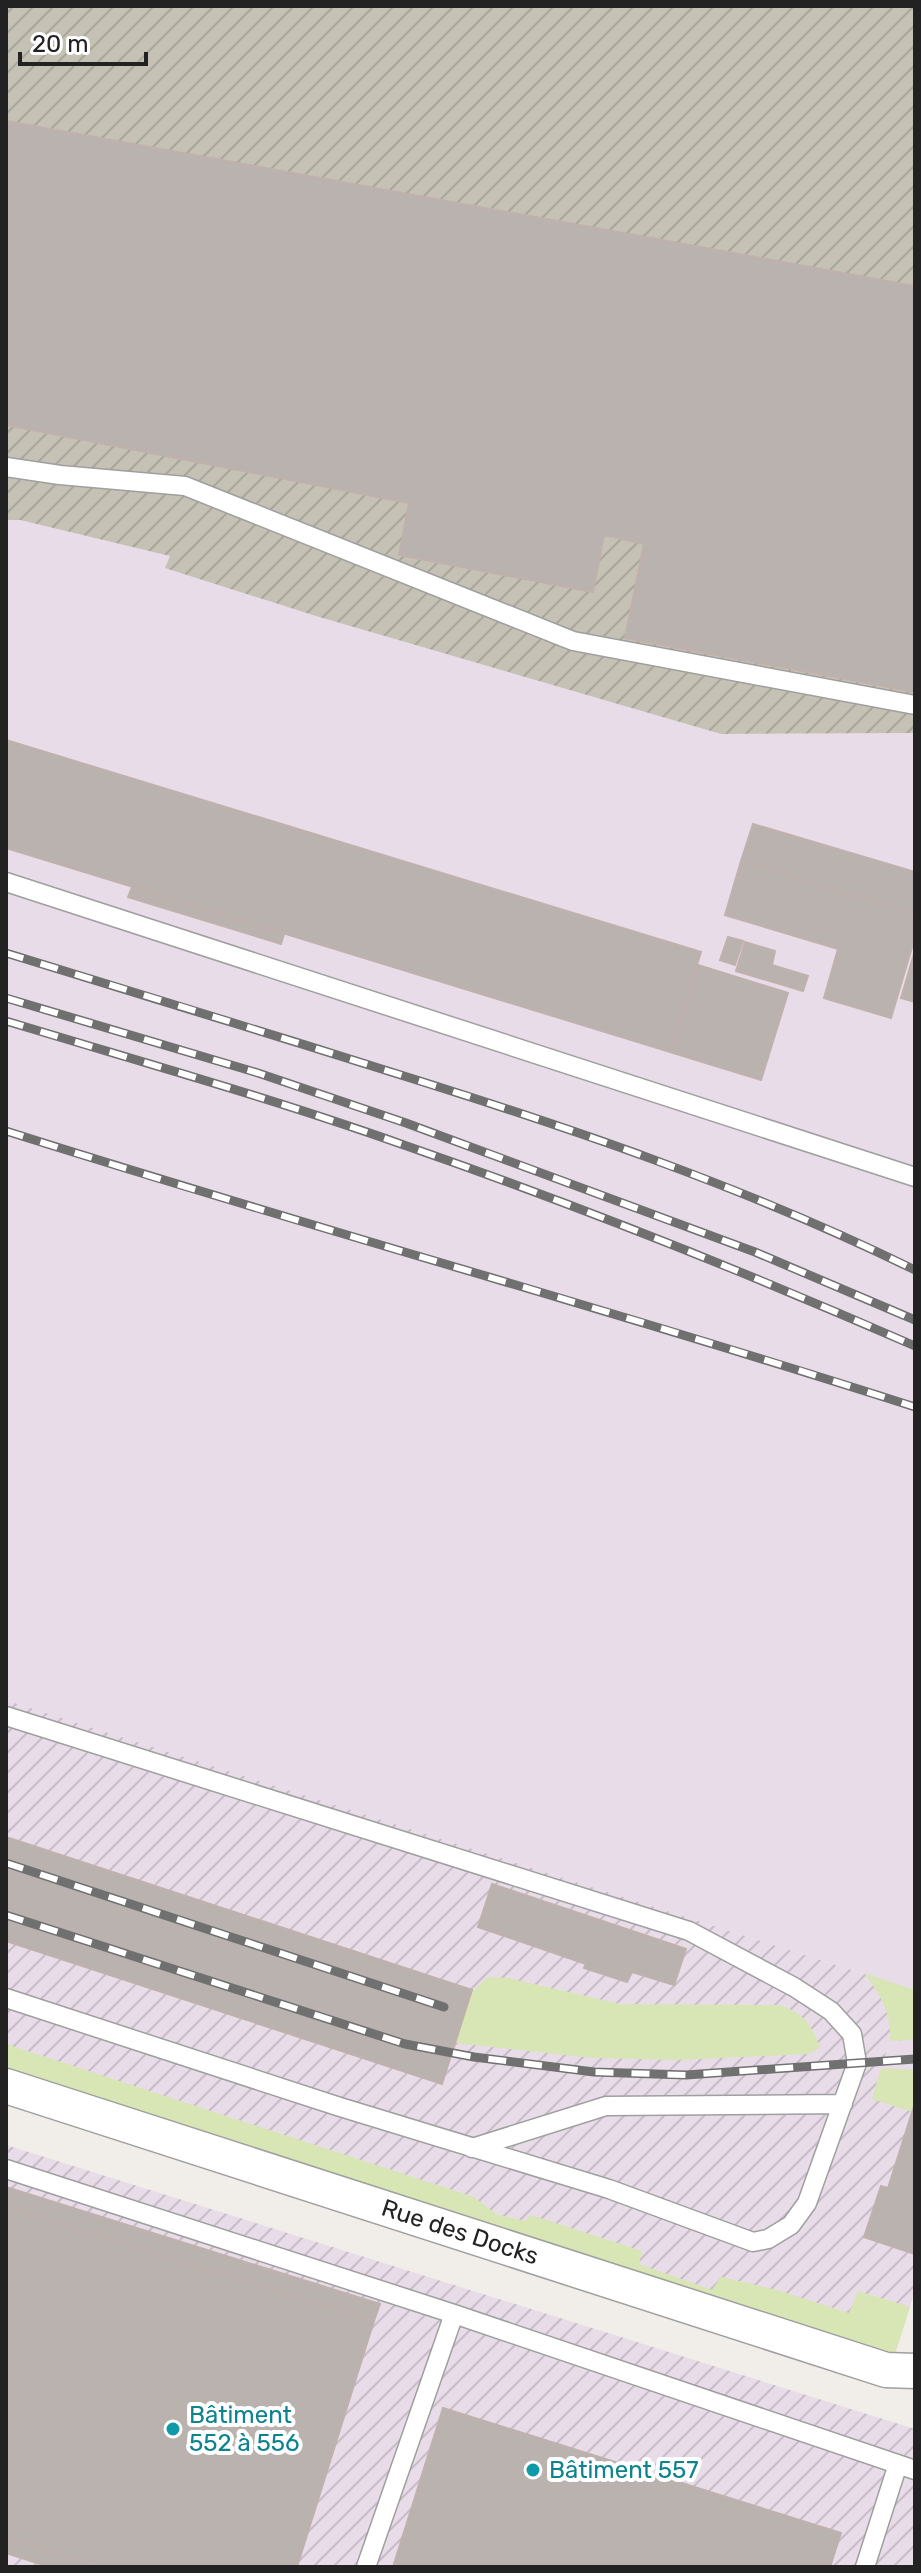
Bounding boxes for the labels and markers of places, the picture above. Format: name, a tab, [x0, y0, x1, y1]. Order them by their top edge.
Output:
place label: Bâtiment 552 à 556	[189, 2401, 300, 2457]
marker: Bâtiment 552 à 556	[164, 2420, 182, 2438]
place label: Bâtiment 557	[549, 2456, 699, 2484]
marker: Bâtiment 557	[524, 2461, 542, 2479]

